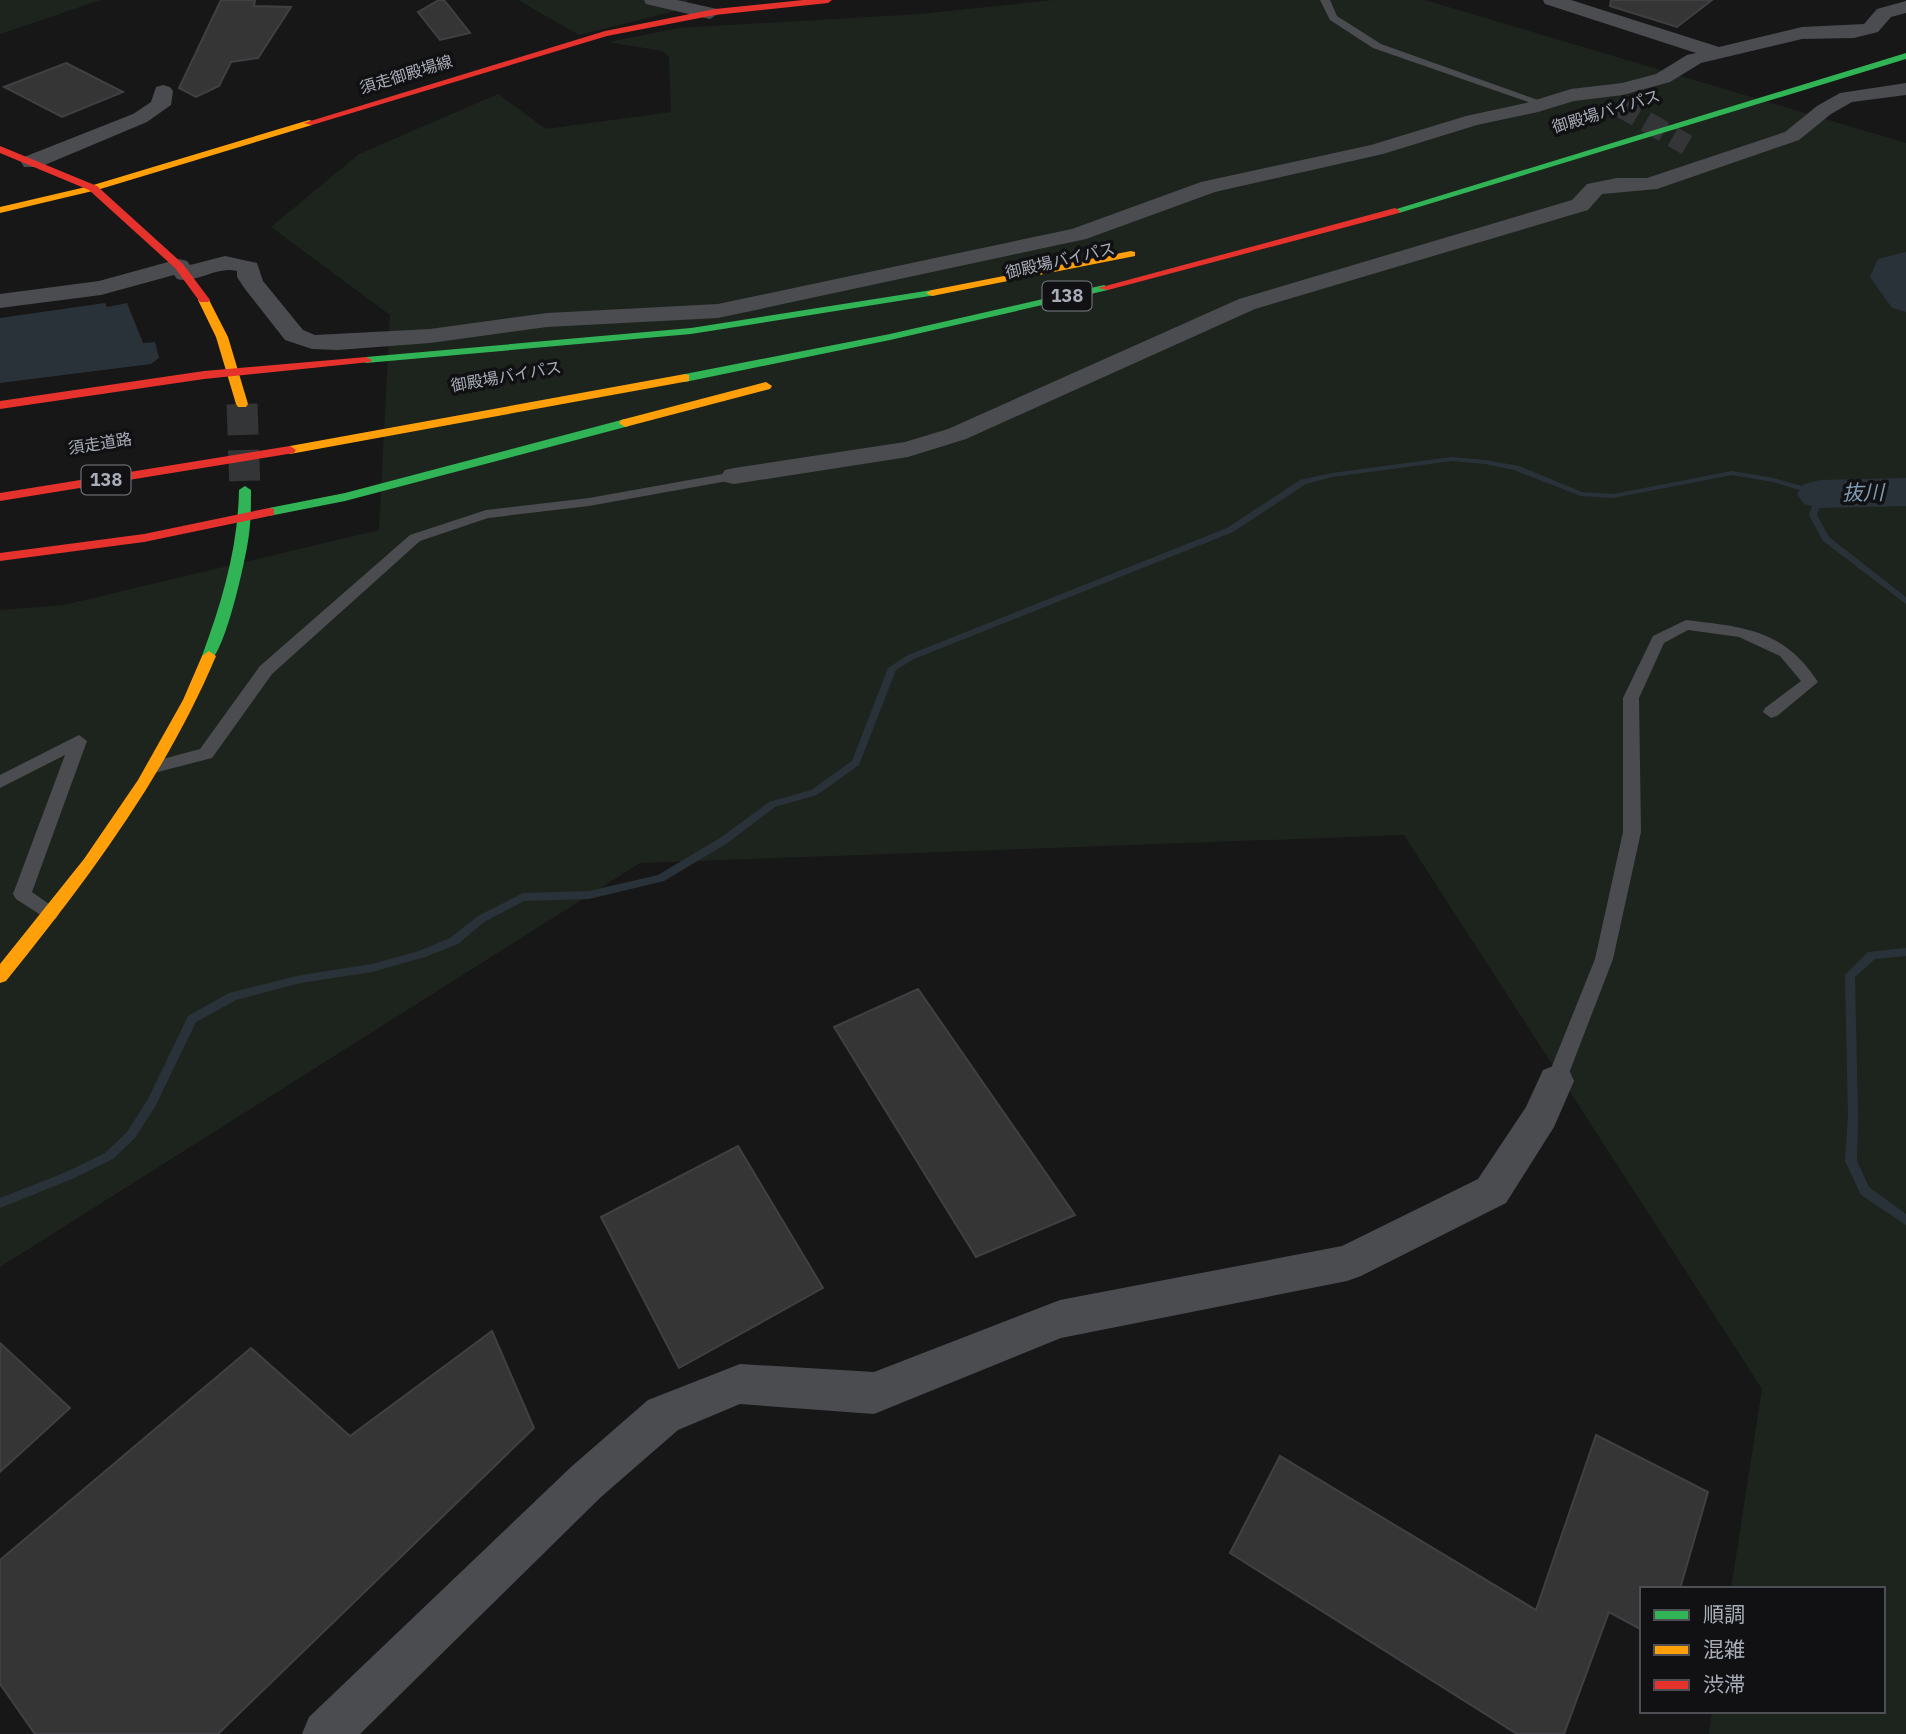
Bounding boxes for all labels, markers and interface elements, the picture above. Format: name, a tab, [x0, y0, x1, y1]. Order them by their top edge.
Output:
street label: 須走御殿場線	[357, 50, 455, 98]
street label: 御殿場バイパス	[1550, 85, 1662, 137]
street label: 御殿場バイパス	[1003, 238, 1117, 282]
road number: 138	[1042, 282, 1092, 310]
street label: 御殿場バイパス	[449, 356, 563, 396]
street label: 須走道路	[67, 428, 133, 458]
road number: 138	[82, 466, 130, 494]
water label: 抜川	[1842, 478, 1886, 506]
legend	[1640, 1587, 1885, 1713]
text: 順調	[1703, 1600, 1745, 1628]
text: 混雑	[1703, 1635, 1745, 1663]
text: 渋滞	[1703, 1670, 1745, 1698]

